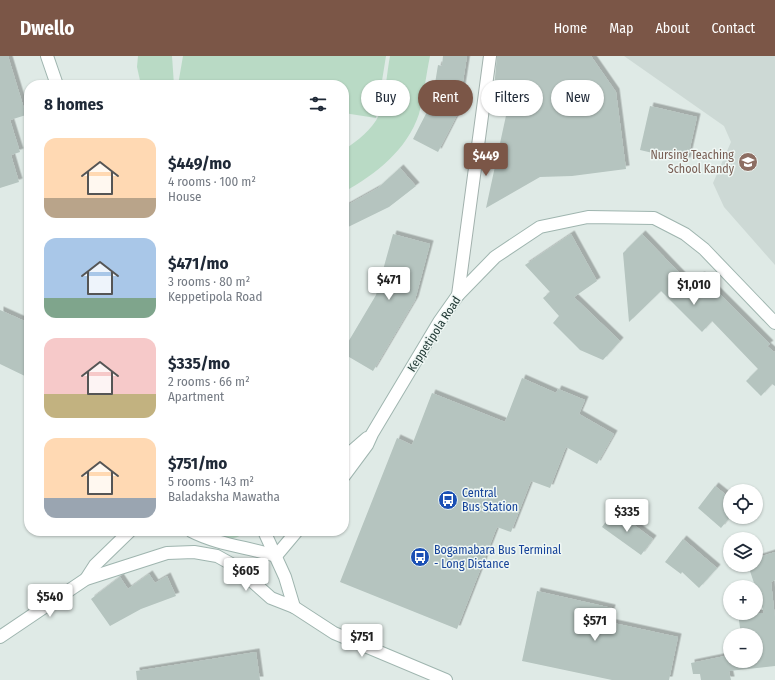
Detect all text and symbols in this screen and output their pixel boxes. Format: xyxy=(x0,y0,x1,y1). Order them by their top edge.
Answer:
text: Dwello xyxy=(20,17,74,40)
text: Home xyxy=(554,20,587,37)
text: Map xyxy=(609,20,633,37)
text: About xyxy=(655,20,690,37)
text: Contact xyxy=(712,20,755,37)
chip: Buy xyxy=(361,80,410,116)
chip: Rent xyxy=(418,80,473,116)
chip: Filters xyxy=(481,80,543,116)
chip: New xyxy=(551,80,604,116)
icon: filters xyxy=(307,93,329,115)
text: 8 homes xyxy=(44,94,104,115)
pin: $449 xyxy=(462,143,510,177)
text: $449 xyxy=(473,148,499,163)
place label: Nursing Teaching School Kandy xyxy=(650,148,735,176)
school or university icon: Nursing Teaching School Kandy xyxy=(737,151,759,173)
text: $449/mo xyxy=(168,153,231,174)
icon: home xyxy=(76,154,124,202)
text: 4 rooms · 100 m² xyxy=(168,174,256,189)
text: House xyxy=(168,189,202,204)
text: $471/mo xyxy=(168,253,229,274)
icon: home xyxy=(76,254,124,302)
pin: $471 xyxy=(365,267,413,301)
text: $471 xyxy=(377,272,401,287)
pin: $1,010 xyxy=(661,272,727,306)
text: 3 rooms · 80 m² xyxy=(168,274,250,289)
text: $1,010 xyxy=(677,277,711,292)
text: Keppetipola Road xyxy=(168,289,262,304)
street label: Keppetipola Road xyxy=(404,294,464,374)
text: $335/mo xyxy=(168,353,230,374)
icon: home xyxy=(76,354,124,402)
text: 2 rooms · 66 m² xyxy=(168,374,250,389)
text: Apartment xyxy=(168,389,224,404)
text: $751/mo xyxy=(168,453,227,474)
icon: home xyxy=(76,454,124,502)
text: 5 rooms · 143 m² xyxy=(168,474,254,489)
map controls xyxy=(723,484,763,668)
button: locate xyxy=(723,484,763,524)
place label: Central Bus Station xyxy=(462,486,518,514)
text: Baladaksha Mawatha xyxy=(168,489,280,504)
bus stop icon: Central Bus Station xyxy=(437,489,459,511)
pin: $335 xyxy=(603,499,651,533)
text: $335 xyxy=(614,504,640,519)
button: layers xyxy=(723,532,763,572)
place label: Bogamabara Bus Terminal - Long Distance xyxy=(434,543,561,571)
bus stop icon: Bogamabara Bus Terminal - Long Distance xyxy=(409,546,431,568)
pin: $605 xyxy=(222,558,270,592)
text: $605 xyxy=(233,563,259,578)
button: + xyxy=(723,580,763,620)
pin: $540 xyxy=(26,584,74,618)
text: $540 xyxy=(37,589,63,604)
pin: $571 xyxy=(571,608,619,642)
text: $571 xyxy=(583,613,607,628)
pin: $751 xyxy=(338,624,386,658)
button: − xyxy=(723,628,763,668)
text: $751 xyxy=(351,629,373,644)

